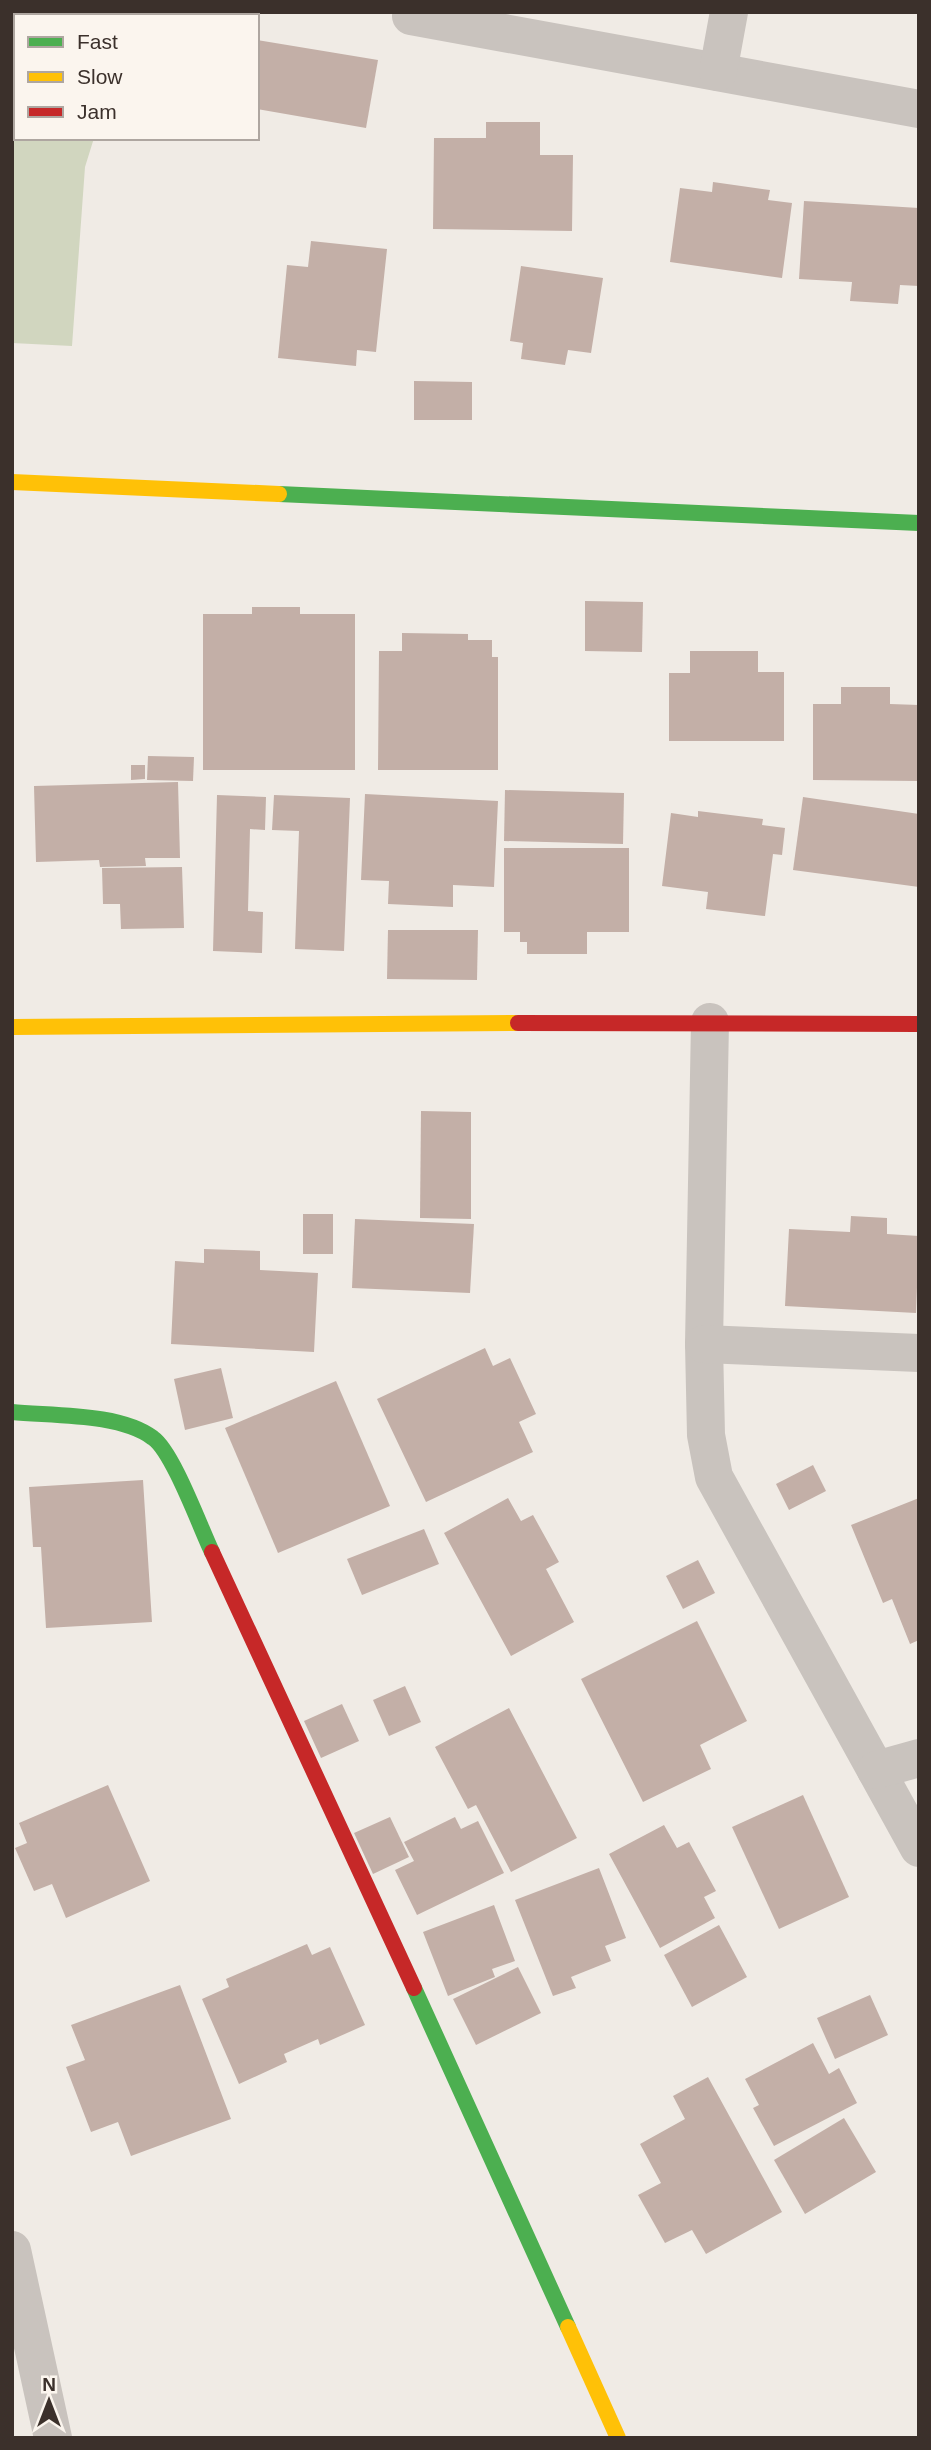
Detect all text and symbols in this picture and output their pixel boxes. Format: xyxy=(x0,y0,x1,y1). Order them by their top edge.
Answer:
legend xyxy=(14,14,259,140)
text: Fast xyxy=(77,30,118,53)
text: Slow xyxy=(77,65,123,88)
text: Jam xyxy=(77,100,117,123)
north arrow xyxy=(14,2366,84,2436)
text: N xyxy=(42,2374,56,2395)

